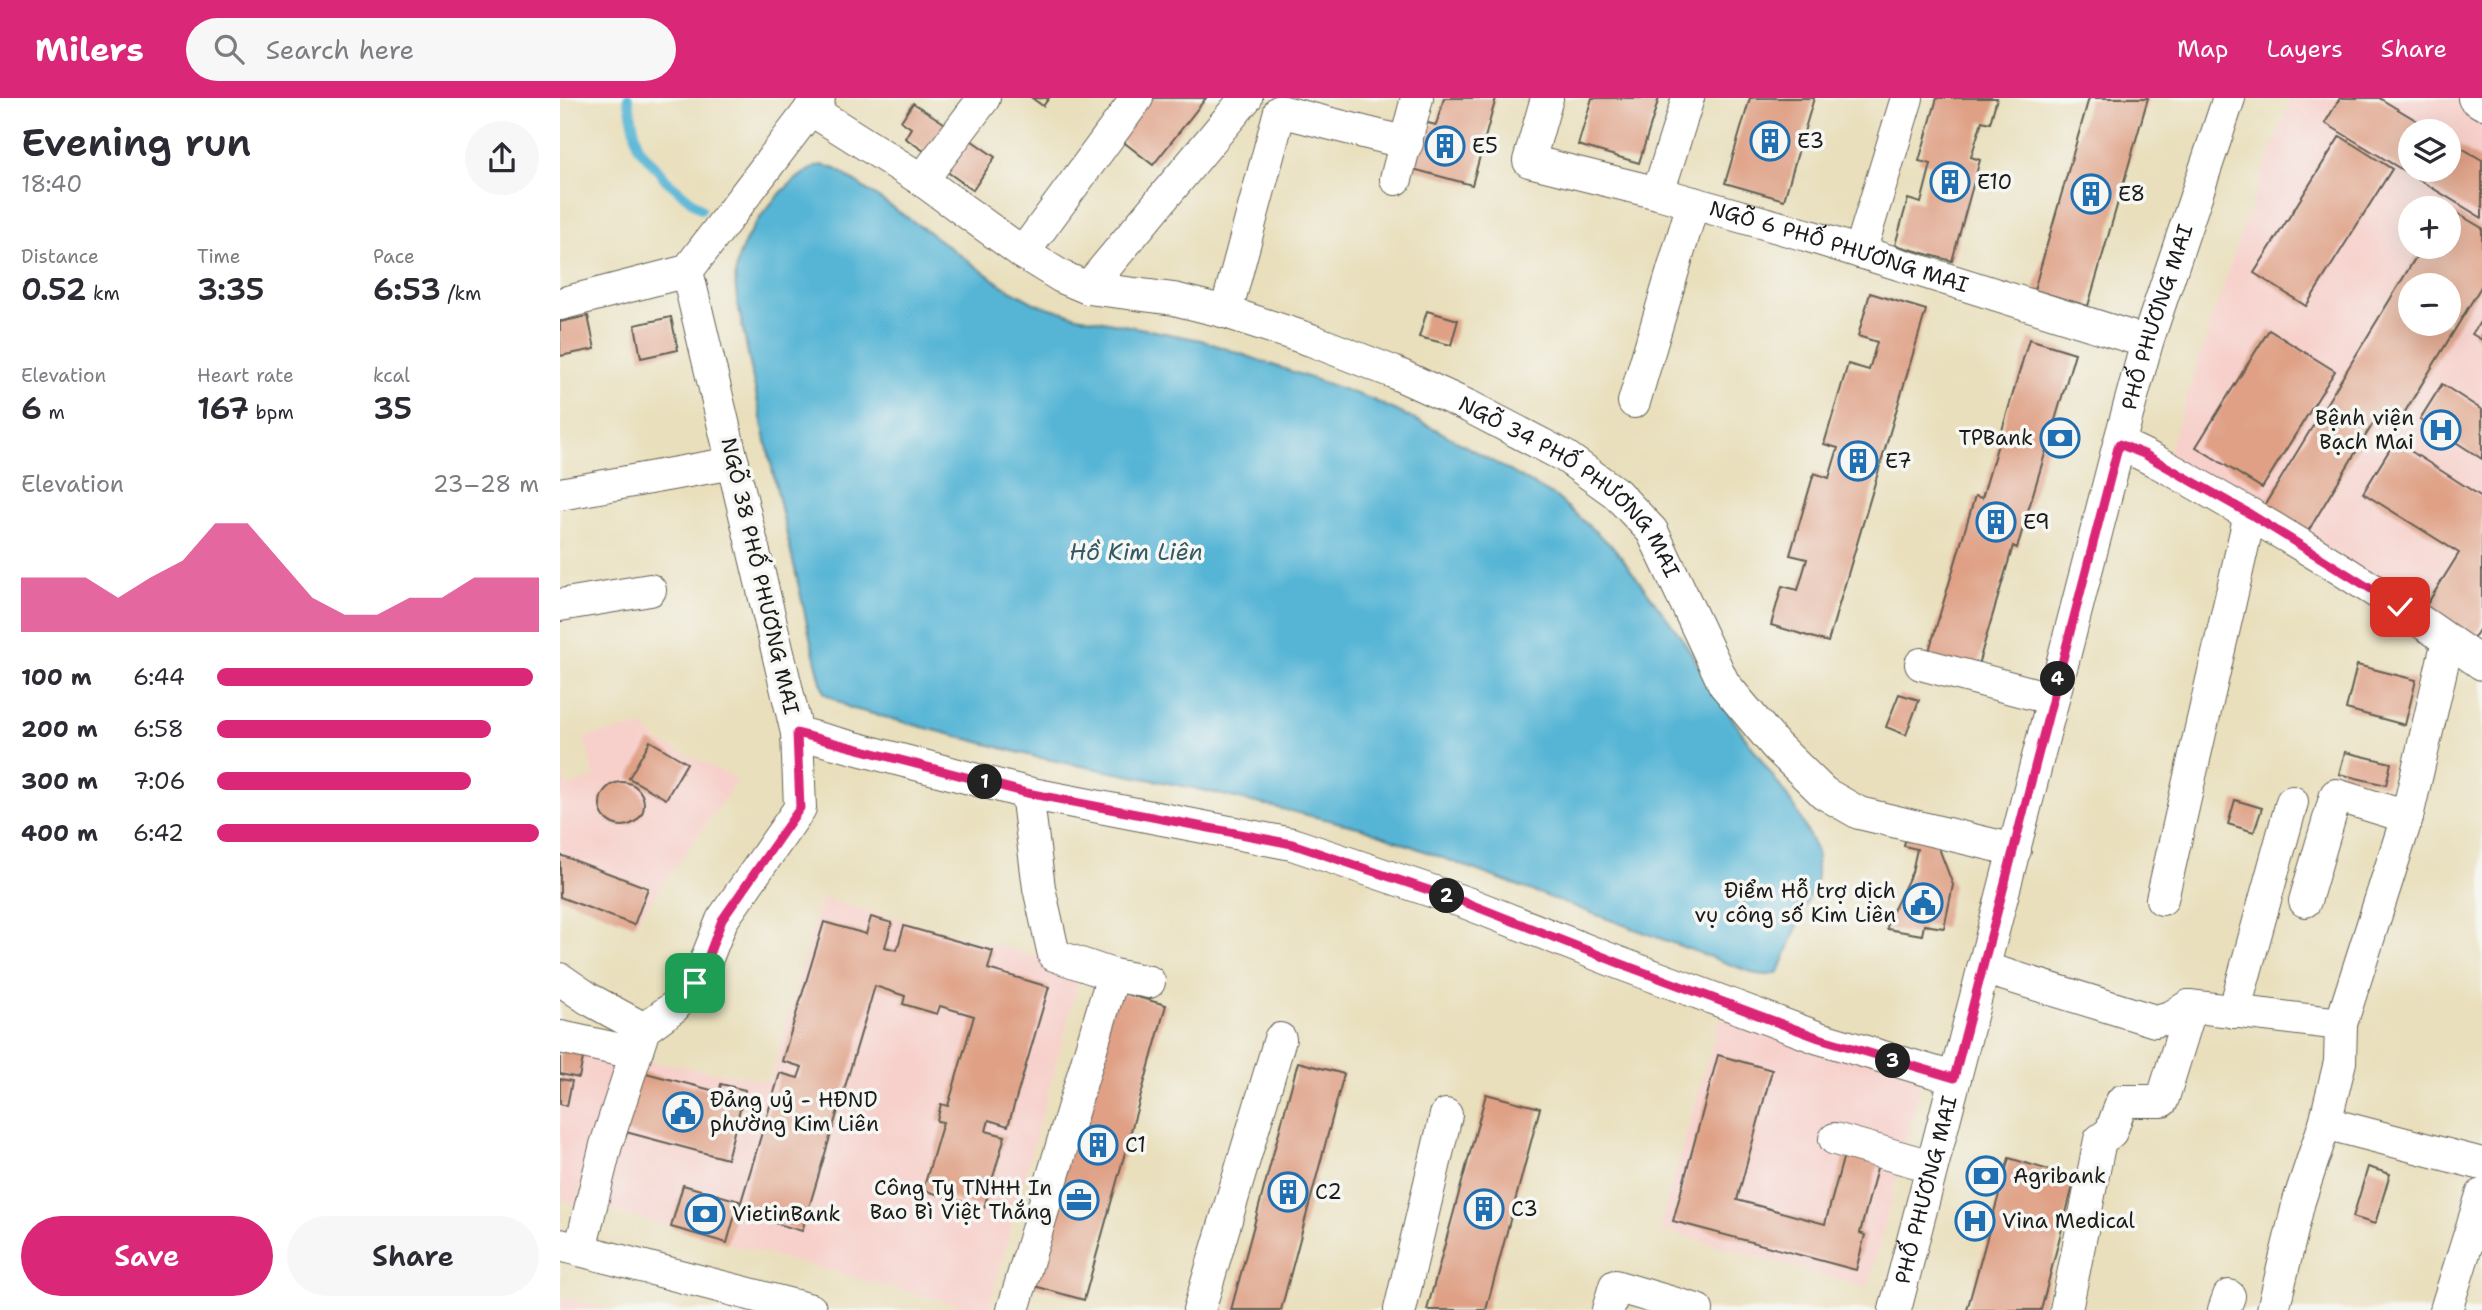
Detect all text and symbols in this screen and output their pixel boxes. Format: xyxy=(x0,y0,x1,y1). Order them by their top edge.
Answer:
search box xyxy=(186,18,676,81)
text: Milers xyxy=(35,27,144,72)
icon: search xyxy=(210,30,248,68)
text: Search here xyxy=(266,32,414,67)
text: Map xyxy=(2177,33,2228,65)
text: Layers xyxy=(2266,33,2343,65)
text: Share xyxy=(2381,33,2447,65)
text: Evening run xyxy=(21,117,251,168)
map controls xyxy=(2398,119,2461,336)
button: layers xyxy=(2398,119,2461,182)
building icon: E3 xyxy=(1749,120,1791,162)
button: share xyxy=(465,121,539,195)
building icon: E5 xyxy=(1424,125,1466,167)
place label: E3 xyxy=(1797,127,1824,155)
place label: E5 xyxy=(1472,132,1498,160)
building icon: E10 xyxy=(1929,161,1971,203)
place label: E10 xyxy=(1977,168,2012,196)
text: 18:40 xyxy=(21,169,82,199)
building icon: E8 xyxy=(2070,173,2112,215)
place label: E8 xyxy=(2118,180,2145,208)
street label: NGÕ 6 PHỐ PHƯƠNG MAI xyxy=(1706,194,1972,299)
button: + xyxy=(2398,196,2461,259)
street label: PHỐ PHƯƠNG MAI xyxy=(2115,221,2200,413)
text: Distance xyxy=(21,244,99,269)
text: Time xyxy=(197,244,241,269)
text: Pace xyxy=(373,244,415,269)
text: 0.52 xyxy=(21,269,87,310)
text: 3:35 xyxy=(197,269,264,310)
text: 6:53 xyxy=(373,269,441,310)
button: − xyxy=(2398,273,2461,336)
text: km xyxy=(87,281,120,306)
text: /km xyxy=(441,281,481,306)
text: Elevation xyxy=(21,363,106,388)
text: Heart rate xyxy=(197,363,294,388)
text: kcal xyxy=(373,363,410,388)
text: 6 xyxy=(21,388,42,429)
text: 167 xyxy=(197,388,249,429)
text: 35 xyxy=(373,388,412,429)
street label: NGÕ 34 PHỐ PHƯƠNG MAI xyxy=(1454,390,1686,582)
text: m xyxy=(42,400,65,425)
text: bpm xyxy=(249,400,294,425)
place label: Bệnh viện Bạch Mai xyxy=(2315,404,2414,456)
hospital icon: Bệnh viện Bạch Mai xyxy=(2420,409,2462,451)
bank icon: TPBank xyxy=(2039,417,2081,459)
place label: TPBank xyxy=(1959,424,2033,452)
street label: NGÕ 38 PHỐ PHƯƠNG MAI xyxy=(715,434,808,717)
building icon: E7 xyxy=(1837,440,1879,482)
place label: E7 xyxy=(1885,447,1912,475)
text: Elevation xyxy=(21,469,124,499)
text: 23–28 m xyxy=(433,469,539,499)
building icon: E9 xyxy=(1975,501,2017,543)
place label: E9 xyxy=(2023,508,2050,536)
water label: Hồ Kim Liên xyxy=(1069,537,1203,567)
pin xyxy=(2370,577,2430,637)
icon: check xyxy=(2381,588,2419,626)
text: 100 m xyxy=(21,662,92,692)
text: 6:44 xyxy=(133,662,185,692)
pin: 4 xyxy=(2040,662,2076,696)
text: 4 xyxy=(2051,666,2064,691)
text: 200 m xyxy=(21,714,98,744)
text: 6:58 xyxy=(133,714,184,744)
pin: 1 xyxy=(968,764,1002,800)
text: 300 m xyxy=(21,766,98,796)
text: 7:06 xyxy=(133,766,186,796)
text: 1 xyxy=(980,769,989,794)
text: 400 m xyxy=(21,818,98,848)
text: 6:42 xyxy=(133,818,184,848)
place label: Điểm Hỗ trợ dịch vụ công số Kim Liên xyxy=(1695,877,1896,929)
pin: 2 xyxy=(1430,878,1464,914)
public building icon: Điểm Hỗ trợ dịch vụ công số Kim Liên xyxy=(1902,882,1944,924)
text: 2 xyxy=(1440,883,1453,908)
pin xyxy=(665,953,725,1013)
icon: arrive xyxy=(676,964,714,1002)
pin: 3 xyxy=(1876,1044,1910,1079)
text: 3 xyxy=(1886,1048,1899,1073)
place label: Đảng uỷ - HĐND phường Kim Liên xyxy=(710,1086,879,1138)
public building icon: Đảng uỷ - HĐND phường Kim Liên xyxy=(662,1091,704,1133)
street label: PHỐ PHƯƠNG MAI xyxy=(1888,1093,1964,1287)
building icon: C1 xyxy=(1077,1124,1119,1166)
place label: C1 xyxy=(1125,1131,1146,1159)
bank icon: Agribank xyxy=(1965,1155,2007,1197)
place label: Agribank xyxy=(2013,1162,2106,1190)
building icon: C2 xyxy=(1267,1171,1309,1213)
place label: Công Ty TNHH In Bao Bì Việt Thắng xyxy=(870,1174,1052,1226)
place label: C2 xyxy=(1315,1178,1342,1206)
office icon: Công Ty TNHH In Bao Bì Việt Thắng xyxy=(1058,1179,1100,1221)
building icon: C3 xyxy=(1463,1188,1505,1230)
bank icon: VietinBank xyxy=(684,1193,726,1235)
place label: C3 xyxy=(1511,1195,1538,1223)
place label: VietinBank xyxy=(732,1200,841,1228)
hospital icon: Vina Medical xyxy=(1954,1200,1996,1242)
place label: Vina Medical xyxy=(2002,1207,2136,1235)
button: Save xyxy=(21,1216,273,1296)
button: Share xyxy=(287,1216,539,1296)

